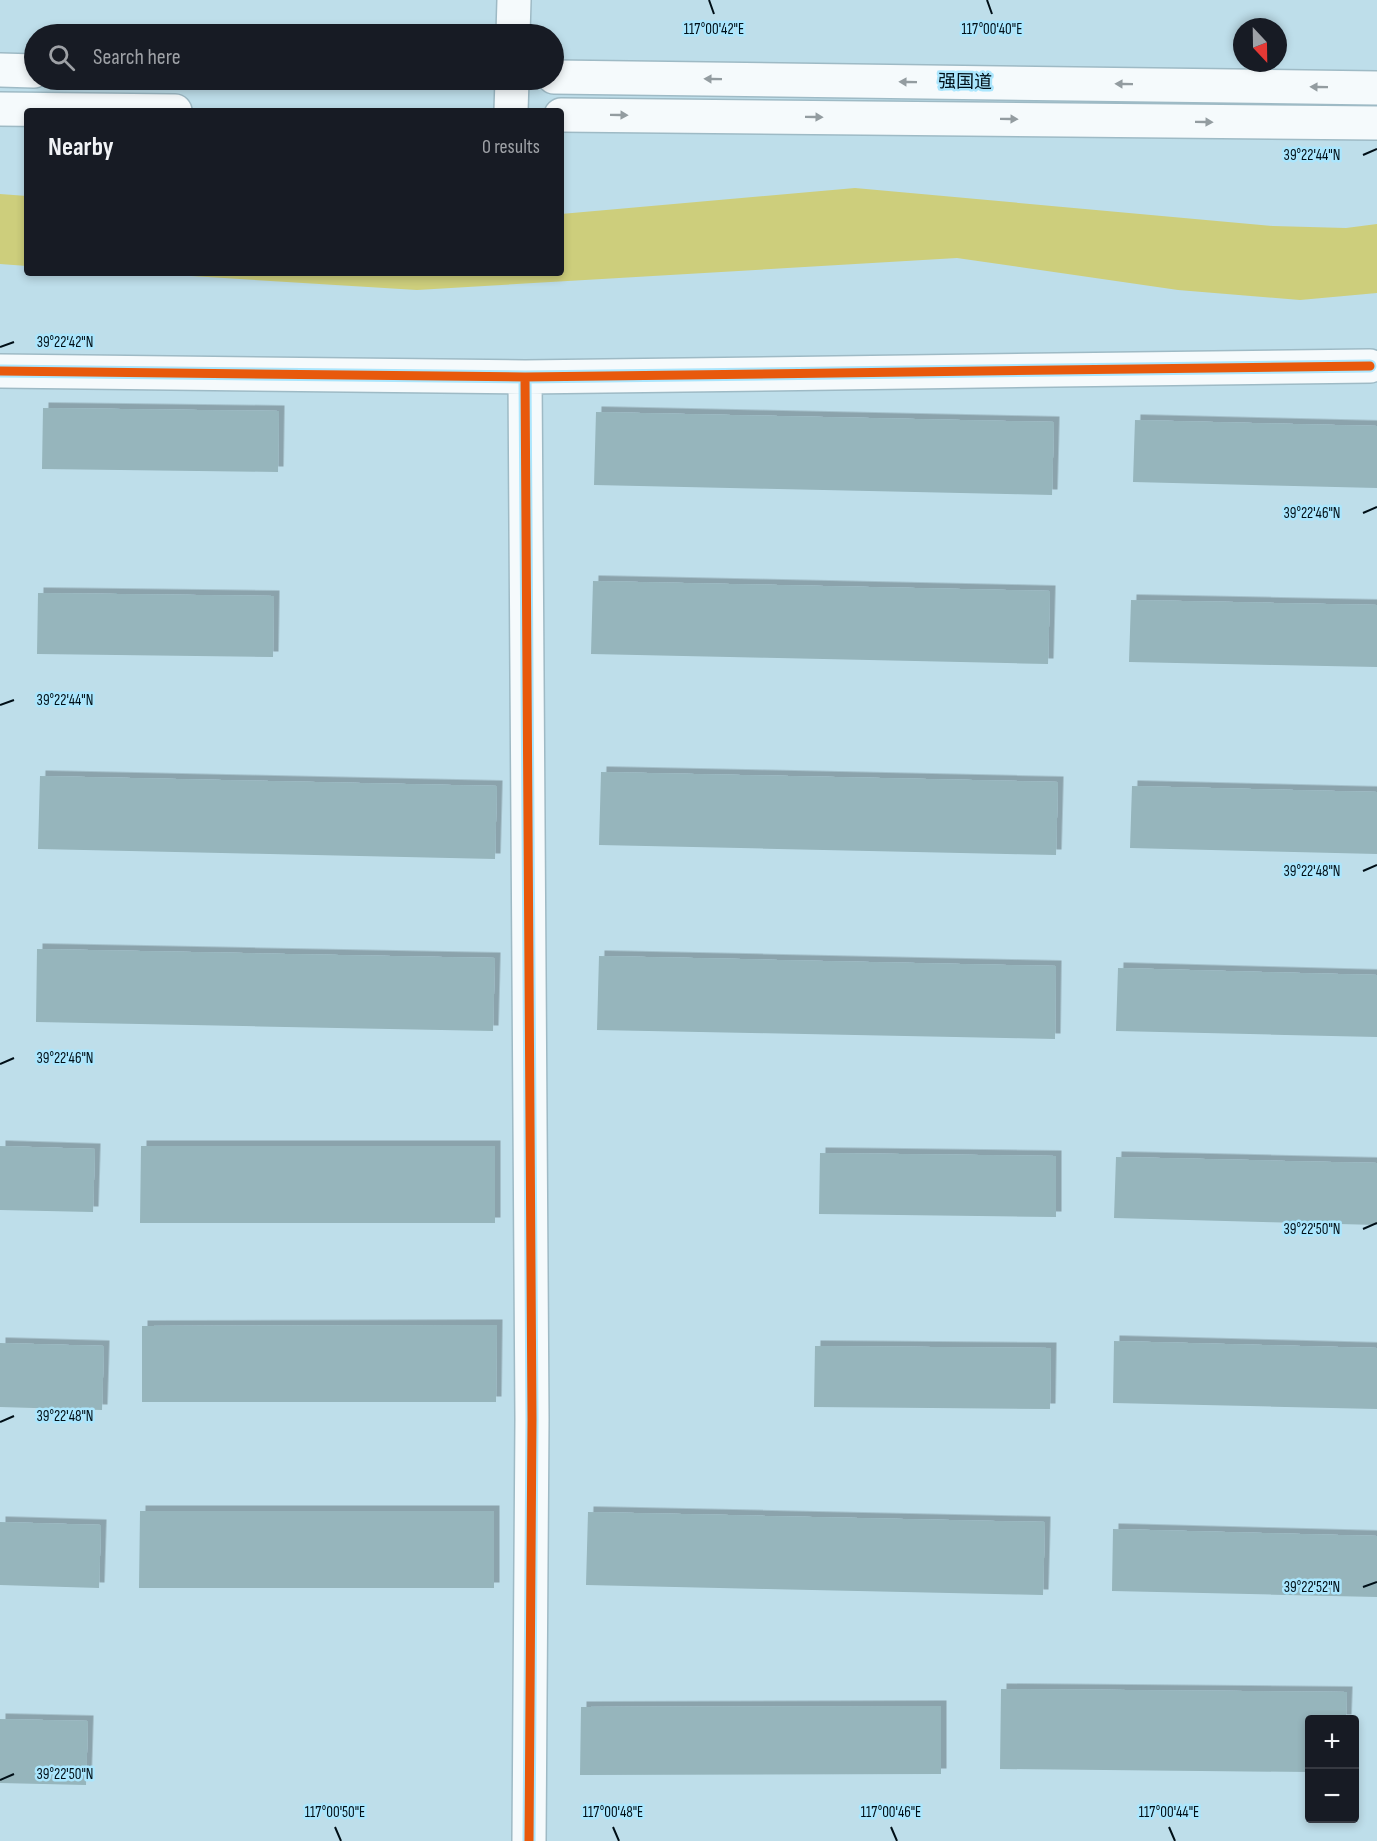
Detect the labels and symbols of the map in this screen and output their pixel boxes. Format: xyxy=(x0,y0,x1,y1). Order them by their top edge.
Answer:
north arrow xyxy=(1233,18,1287,72)
text: 117°00'42"E xyxy=(684,20,744,39)
text: 117°00'40"E xyxy=(962,20,1022,39)
street label: 强国道 xyxy=(938,71,992,93)
one-way arrow xyxy=(703,74,722,84)
one-way arrow xyxy=(898,77,917,87)
one-way arrow xyxy=(1114,80,1133,89)
one-way arrow xyxy=(1309,82,1328,92)
one-way arrow xyxy=(610,110,629,120)
one-way arrow xyxy=(805,112,824,122)
one-way arrow xyxy=(1000,115,1019,124)
one-way arrow xyxy=(1195,117,1214,126)
text: 39°22'44"N xyxy=(1284,146,1340,165)
text: 39°22'42"N xyxy=(37,333,93,352)
text: 39°22'46"N xyxy=(1283,504,1341,523)
text: 39°22'44"N xyxy=(37,691,93,710)
text: 39°22'48"N xyxy=(1284,862,1340,881)
text: 39°22'46"N xyxy=(36,1049,94,1068)
text: 39°22'50"N xyxy=(1284,1220,1340,1239)
text: 39°22'48"N xyxy=(37,1407,93,1426)
text: 39°22'52"N xyxy=(1284,1578,1340,1597)
text: 39°22'50"N xyxy=(37,1765,93,1784)
text: 117°00'50"E xyxy=(305,1803,365,1822)
text: 117°00'48"E xyxy=(583,1803,643,1822)
text: 117°00'46"E xyxy=(861,1803,921,1822)
text: 117°00'44"E xyxy=(1139,1803,1199,1822)

